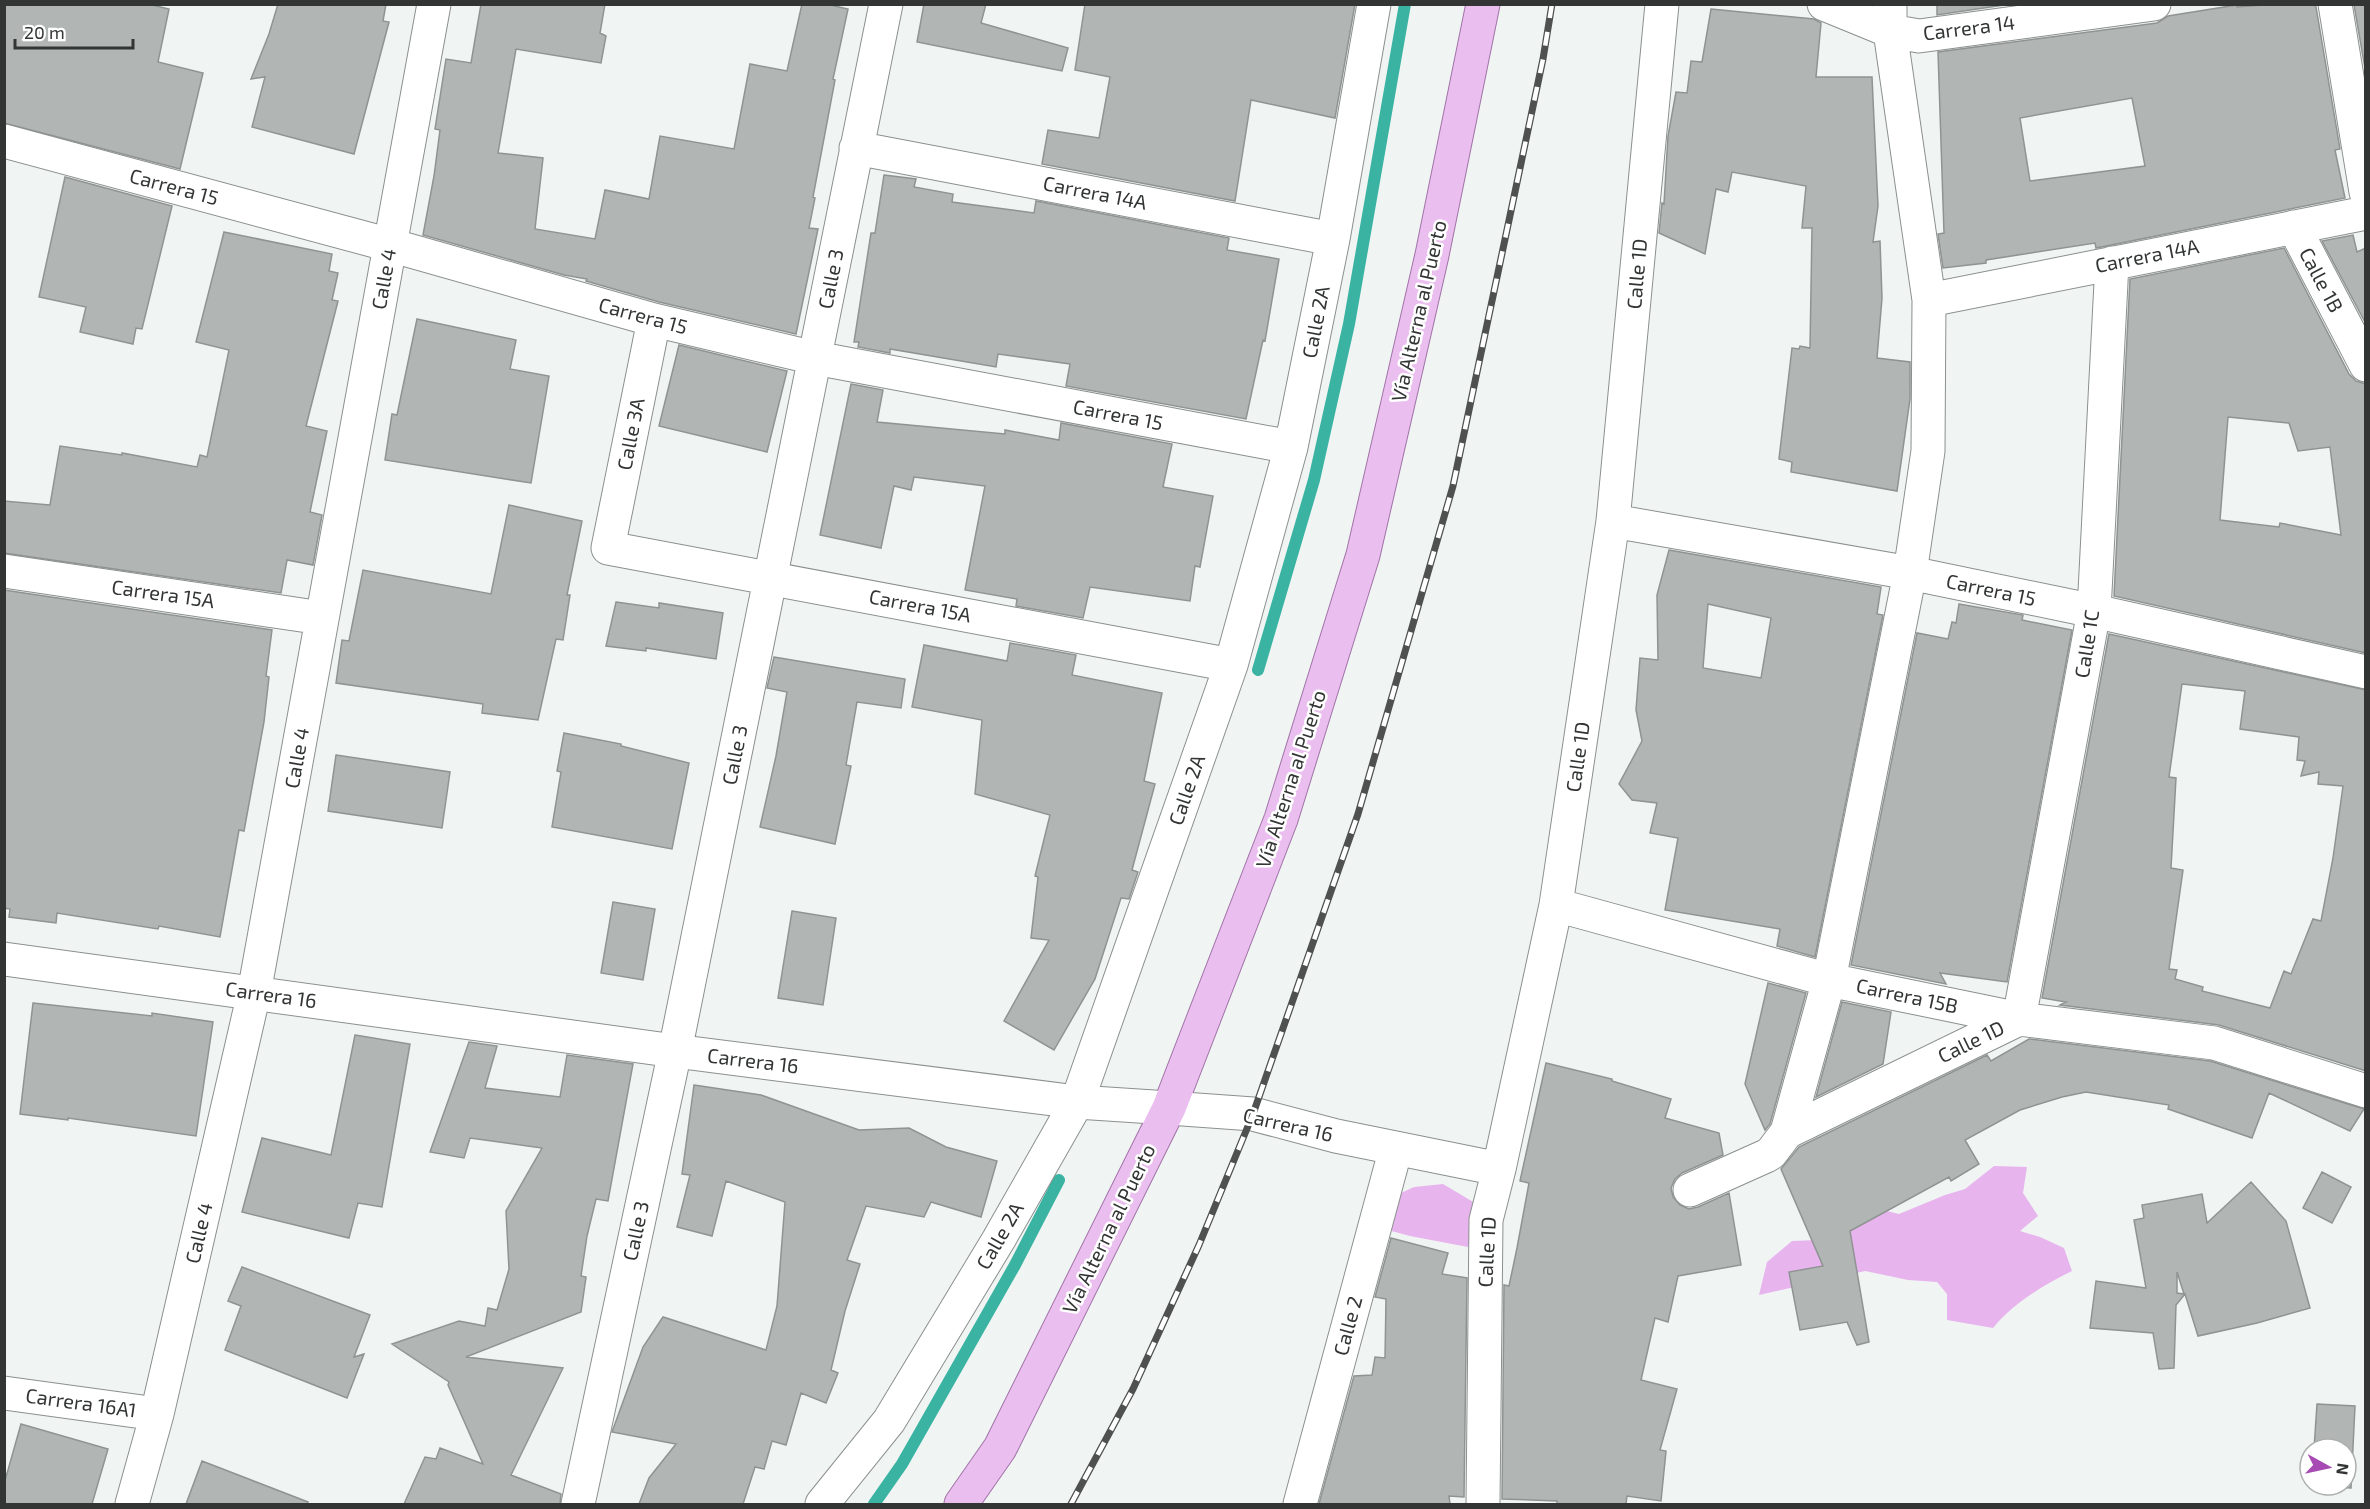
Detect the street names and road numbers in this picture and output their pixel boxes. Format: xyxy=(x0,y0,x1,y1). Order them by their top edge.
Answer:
street label: Carrera 14 xyxy=(1921,9,2016,45)
street label: Carrera 15 xyxy=(127,163,221,209)
street label: Carrera 14A xyxy=(1041,170,1150,214)
street label: Vía Alterna al Puerto xyxy=(1385,218,1451,404)
street label: Carrera 14A xyxy=(2093,233,2201,277)
street label: Calle 1D xyxy=(1621,238,1651,310)
street label: Calle 1B xyxy=(2295,243,2349,316)
street label: Calle 4 xyxy=(366,246,400,311)
street label: Calle 3 xyxy=(812,247,848,311)
street label: Calle 2A xyxy=(1296,283,1334,360)
street label: Carrera 15 xyxy=(596,292,690,338)
street label: Carrera 15 xyxy=(1071,394,1165,434)
street label: Calle 3A xyxy=(611,395,649,472)
street label: Carrera 15 xyxy=(1944,568,2038,610)
street label: Carrera 15A xyxy=(110,574,217,612)
street label: Carrera 15A xyxy=(867,583,974,627)
street label: Calle 1C xyxy=(2069,608,2103,680)
street label: Vía Alterna al Puerto xyxy=(1250,687,1330,871)
street label: Calle 1D xyxy=(1560,720,1594,794)
street label: Calle 3 xyxy=(716,723,752,787)
street label: Calle 4 xyxy=(279,725,313,790)
street label: Calle 2A xyxy=(1163,751,1209,828)
street label: Carrera 15B xyxy=(1854,973,1960,1018)
street label: Carrera 16 xyxy=(224,976,318,1012)
street label: Calle 1D xyxy=(1934,1015,2008,1067)
street label: Carrera 16 xyxy=(706,1043,800,1078)
street label: Carrera 16 xyxy=(1241,1102,1336,1146)
street label: Vía Alterna al Puerto xyxy=(1057,1140,1160,1317)
street label: Calle 2A xyxy=(970,1197,1028,1273)
street label: Calle 3 xyxy=(617,1199,653,1263)
street label: Calle 4 xyxy=(179,1200,217,1266)
street label: Calle 1D xyxy=(1472,1216,1500,1288)
street label: Calle 2 xyxy=(1328,1293,1366,1358)
street label: Carrera 16A1 xyxy=(24,1382,138,1422)

